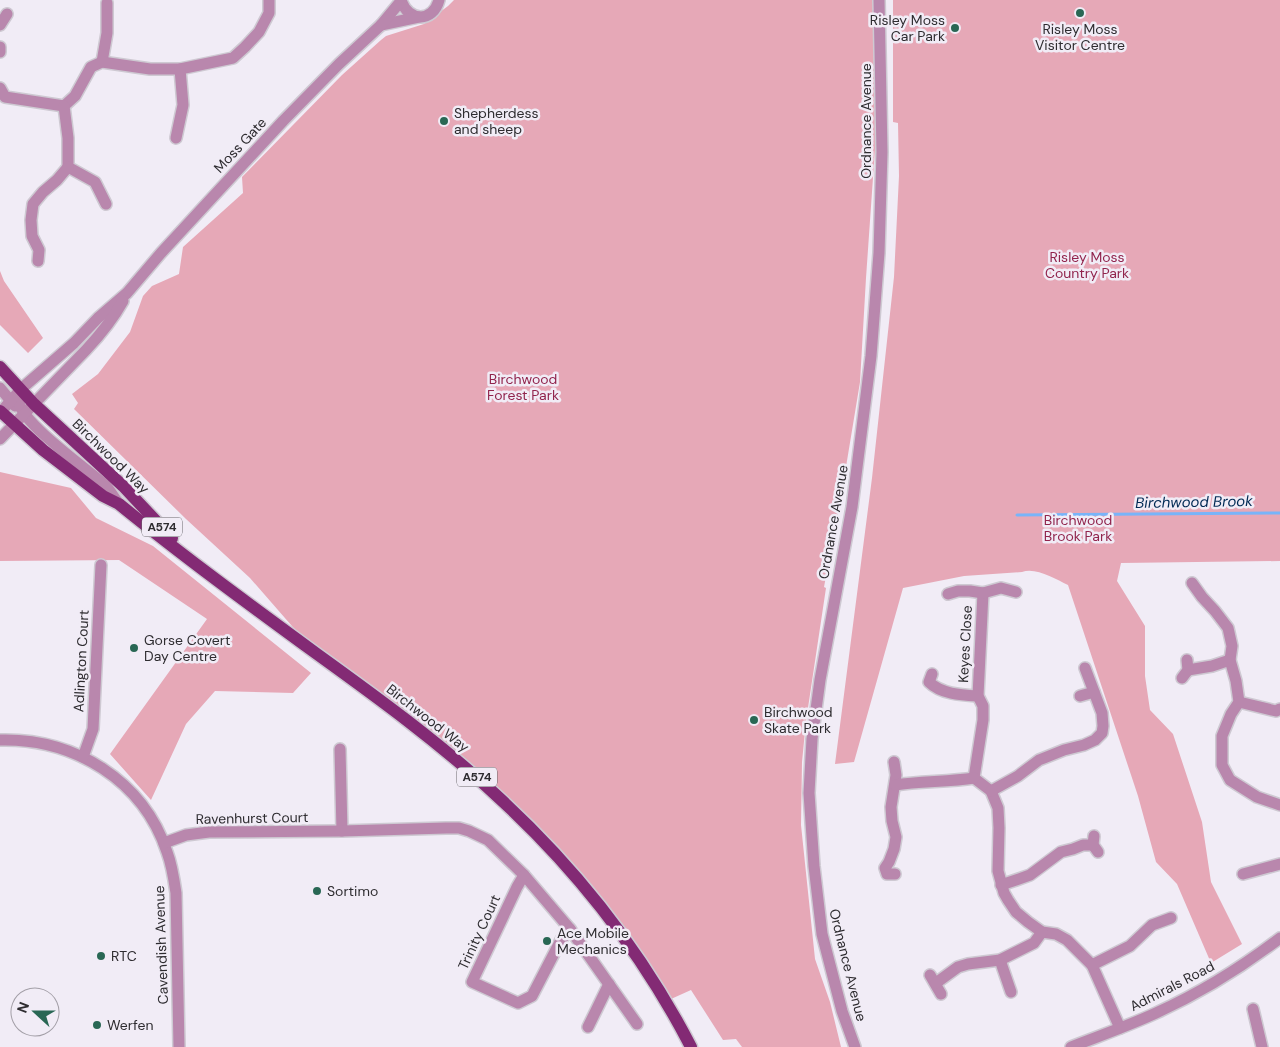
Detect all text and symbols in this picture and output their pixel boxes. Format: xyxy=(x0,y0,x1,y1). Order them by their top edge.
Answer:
marker: Risley Moss Visitor Centre xyxy=(1074,7,1086,19)
place label: Risley Moss Car Park xyxy=(870,11,945,45)
place label: Risley Moss Visitor Centre xyxy=(1035,20,1125,54)
marker: Risley Moss Car Park xyxy=(949,22,961,34)
street label: Ordnance Avenue xyxy=(857,63,875,179)
place label: Shepherdess and sheep xyxy=(454,104,539,138)
street label: Moss Gate xyxy=(210,114,270,176)
marker: Shepherdess and sheep xyxy=(438,115,450,127)
park label: Risley Moss Country Park xyxy=(1045,248,1129,282)
park label: Birchwood Forest Park xyxy=(487,370,559,404)
street label: Birchwood Way xyxy=(69,415,153,497)
street label: Ordnance Avenue xyxy=(814,464,852,580)
water label: Birchwood Brook xyxy=(1135,491,1253,513)
park label: Birchwood Brook Park xyxy=(1044,511,1112,545)
road number: A574 xyxy=(142,518,182,536)
street label: Keyes Close xyxy=(954,605,976,683)
street label: Adlington Court xyxy=(69,609,93,713)
place label: Gorse Covert Day Centre xyxy=(144,631,230,665)
marker: Gorse Covert Day Centre xyxy=(128,642,140,654)
street label: Birchwood Way xyxy=(383,680,473,756)
place label: Birchwood Skate Park xyxy=(764,703,833,737)
marker: Birchwood Skate Park xyxy=(748,714,760,726)
road number: A574 xyxy=(457,768,497,786)
street label: Ravenhurst Court xyxy=(195,808,309,828)
place label: Sortimo xyxy=(327,882,378,900)
street label: Cavendish Avenue xyxy=(150,885,172,1005)
marker: Sortimo xyxy=(311,885,323,897)
street label: Trinity Court xyxy=(454,891,504,973)
street label: Ordnance Avenue xyxy=(825,907,871,1023)
place label: Ace Mobile Mechanics xyxy=(557,924,629,958)
marker: Ace Mobile Mechanics xyxy=(541,935,553,947)
place label: RTC xyxy=(111,947,137,965)
marker: RTC xyxy=(95,950,107,962)
street label: Admirals Road xyxy=(1127,957,1217,1015)
north arrow xyxy=(10,987,60,1037)
text: N xyxy=(13,999,33,1015)
place label: Werfen xyxy=(107,1016,153,1034)
marker: Werfen xyxy=(91,1019,103,1031)

